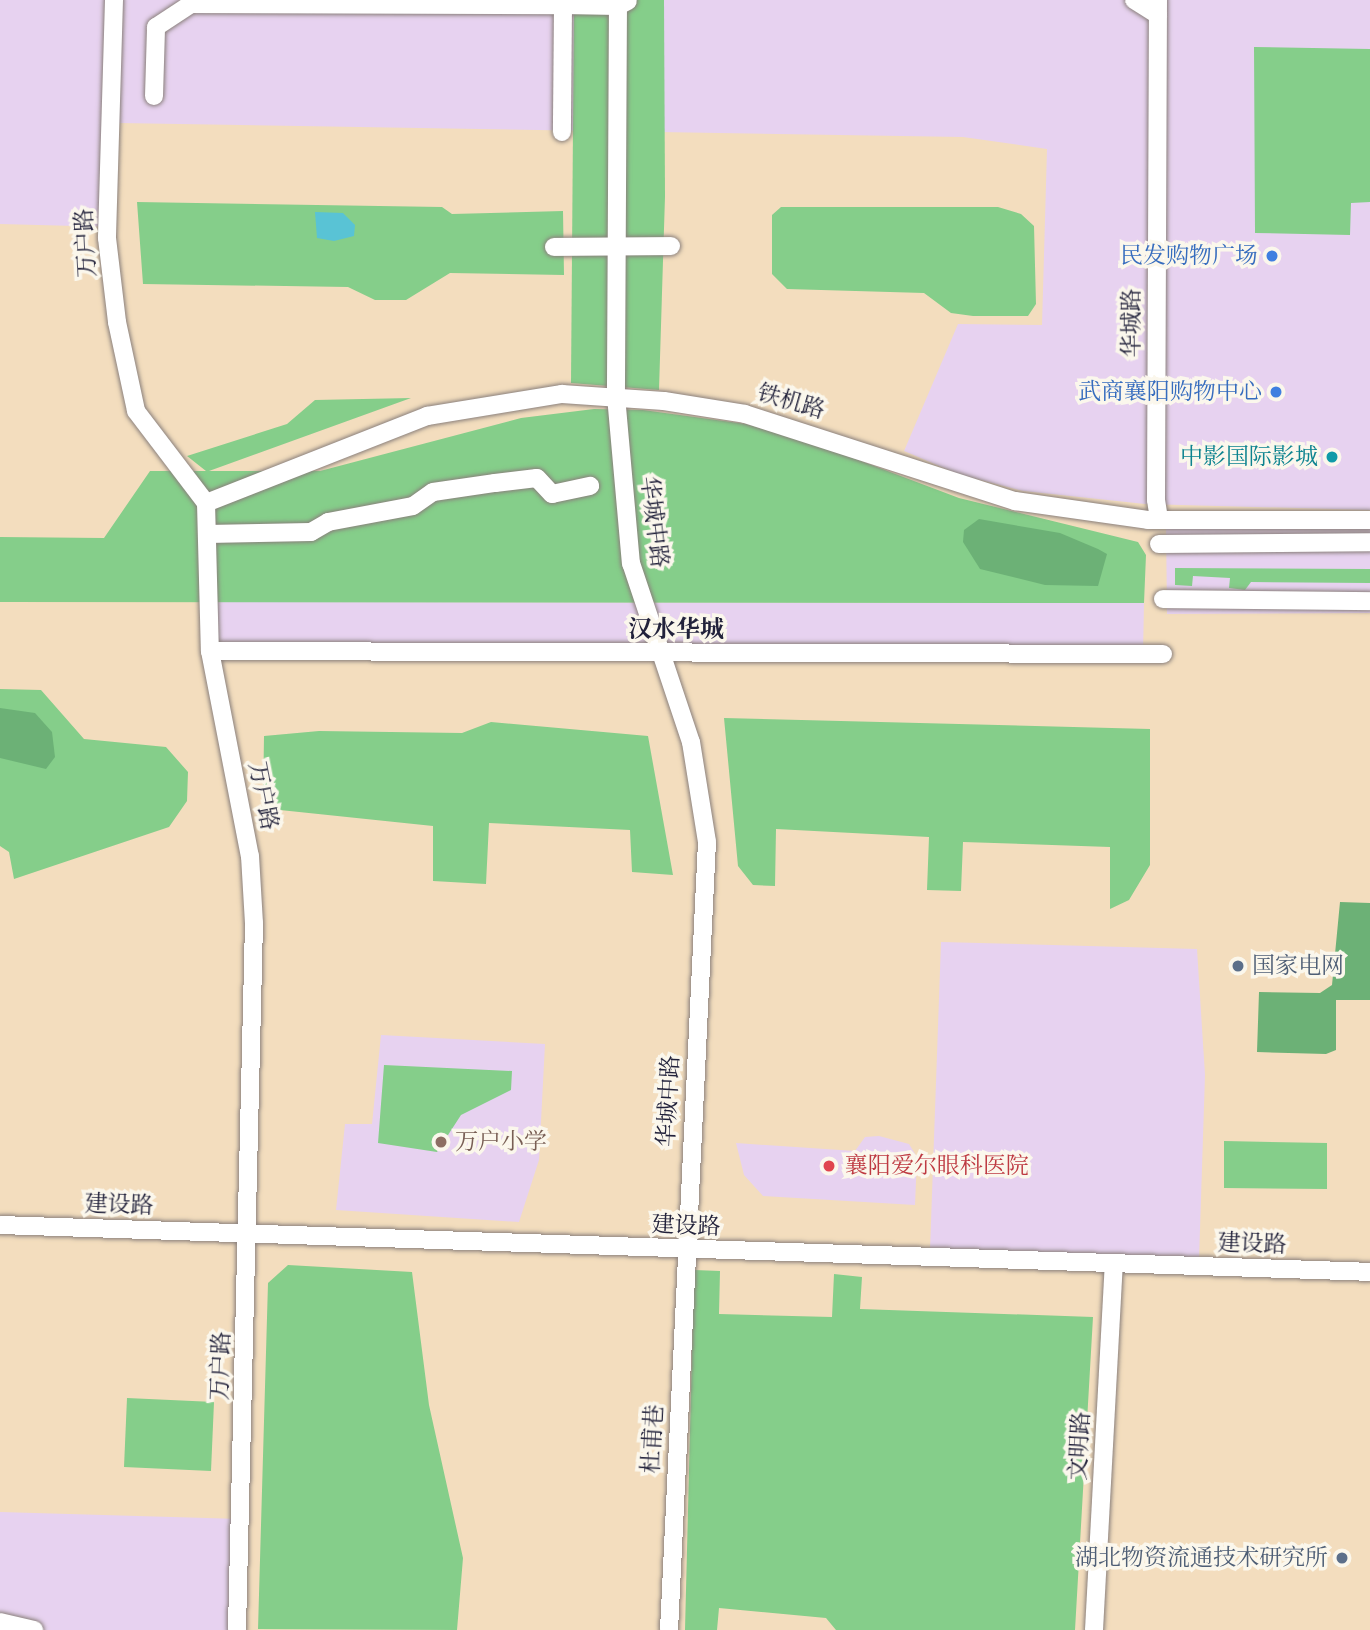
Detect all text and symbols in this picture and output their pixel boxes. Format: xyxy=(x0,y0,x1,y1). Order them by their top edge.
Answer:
street label: 万户路 xyxy=(70,208,102,278)
place label: 民发购物广场 xyxy=(1120,242,1258,270)
marker: 民发购物广场 xyxy=(1264,248,1280,264)
street label: 华城路 xyxy=(1118,289,1146,357)
place label: 武商襄阳购物中心 xyxy=(1078,378,1262,406)
street label: 铁机路 xyxy=(754,379,828,425)
marker: 武商襄阳购物中心 xyxy=(1268,384,1284,400)
place label: 中影国际影城 xyxy=(1180,443,1318,471)
marker: 中影国际影城 xyxy=(1324,449,1340,465)
street label: 华城中路 xyxy=(635,475,673,569)
district label: 汉水华城 xyxy=(628,616,724,644)
street label: 万户路 xyxy=(243,760,283,832)
place label: 国家电网 xyxy=(1252,952,1344,980)
marker: 国家电网 xyxy=(1230,958,1246,974)
street label: 华城中路 xyxy=(653,1054,685,1148)
place label: 万户小学 xyxy=(455,1128,547,1156)
marker: 万户小学 xyxy=(433,1134,449,1150)
place label: 襄阳爱尔眼科医院 xyxy=(845,1152,1029,1180)
marker: 襄阳爱尔眼科医院 xyxy=(819,1156,839,1176)
street label: 建设路 xyxy=(84,1190,154,1220)
street label: 建设路 xyxy=(651,1211,721,1241)
street label: 建设路 xyxy=(1217,1229,1287,1259)
street label: 万户路 xyxy=(206,1331,236,1401)
street label: 杜甫巷 xyxy=(637,1404,669,1474)
street label: 文明路 xyxy=(1064,1411,1096,1481)
place label: 湖北物资流通技术研究所 xyxy=(1075,1544,1328,1572)
marker: 湖北物资流通技术研究所 xyxy=(1334,1550,1350,1566)

